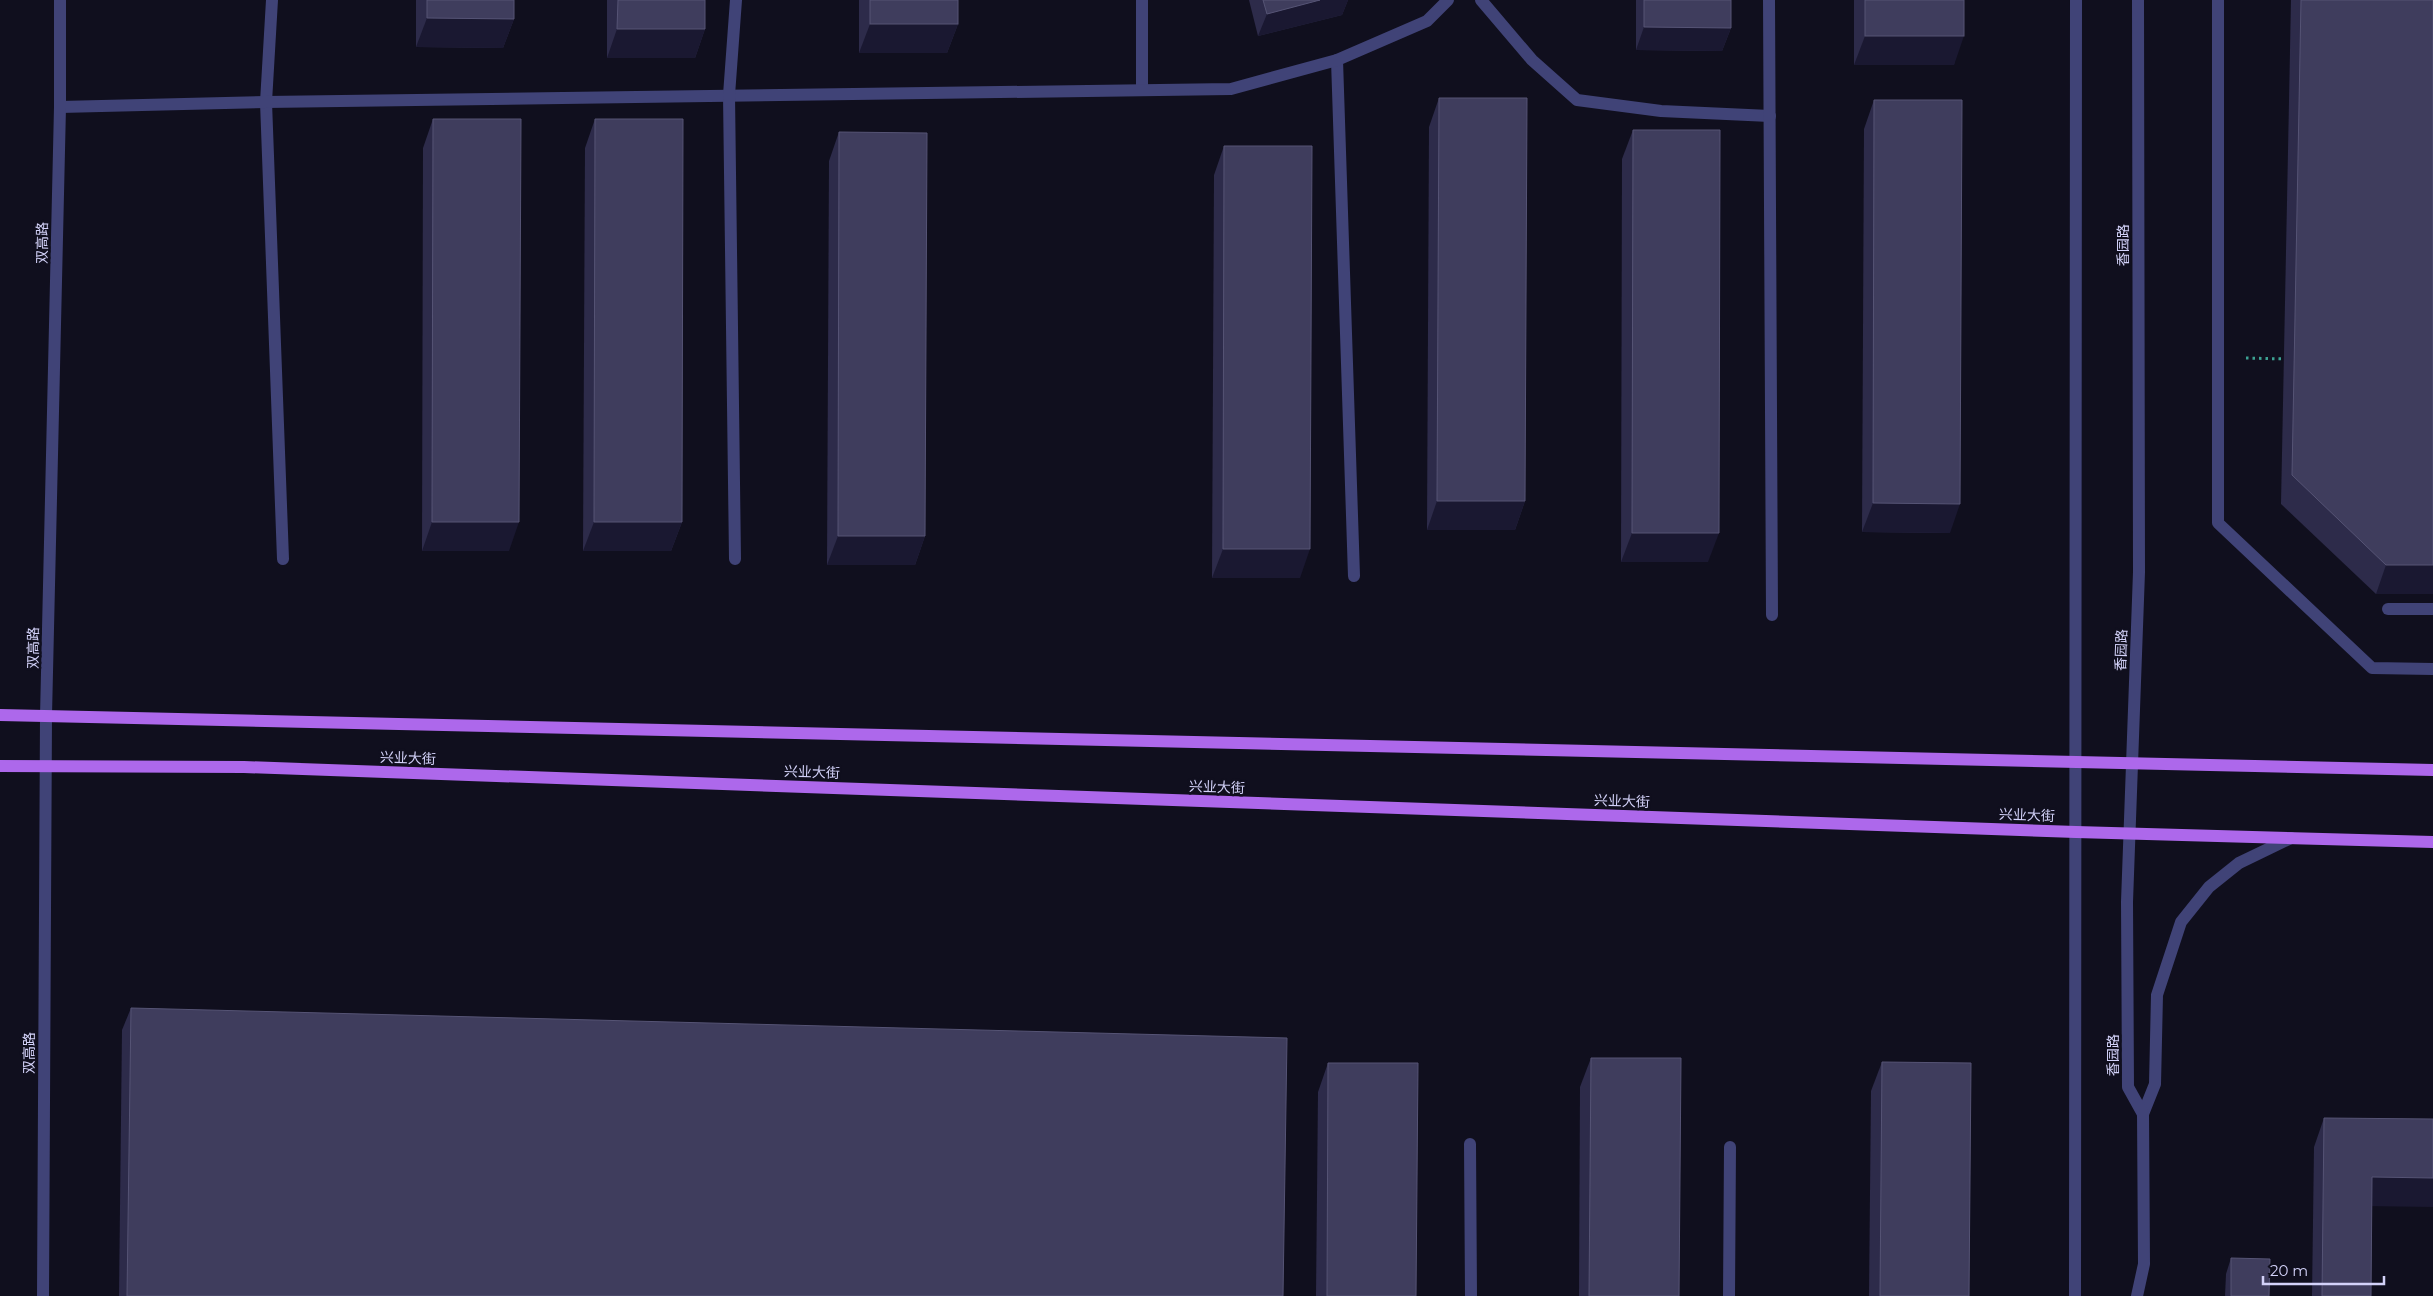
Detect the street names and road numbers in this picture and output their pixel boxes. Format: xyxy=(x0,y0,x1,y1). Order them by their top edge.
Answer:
street label: 双高路 xyxy=(33,222,51,264)
street label: 香园路 xyxy=(2114,224,2132,266)
street label: 双高路 xyxy=(24,627,42,669)
street label: 香园路 xyxy=(2111,629,2131,671)
street label: 兴业大街 xyxy=(380,748,436,768)
street label: 兴业大街 xyxy=(784,762,840,782)
street label: 兴业大街 xyxy=(1189,777,1245,797)
street label: 兴业大街 xyxy=(1594,791,1650,811)
street label: 兴业大街 xyxy=(1999,805,2055,825)
street label: 双高路 xyxy=(20,1032,38,1074)
street label: 香园路 xyxy=(2104,1034,2122,1076)

